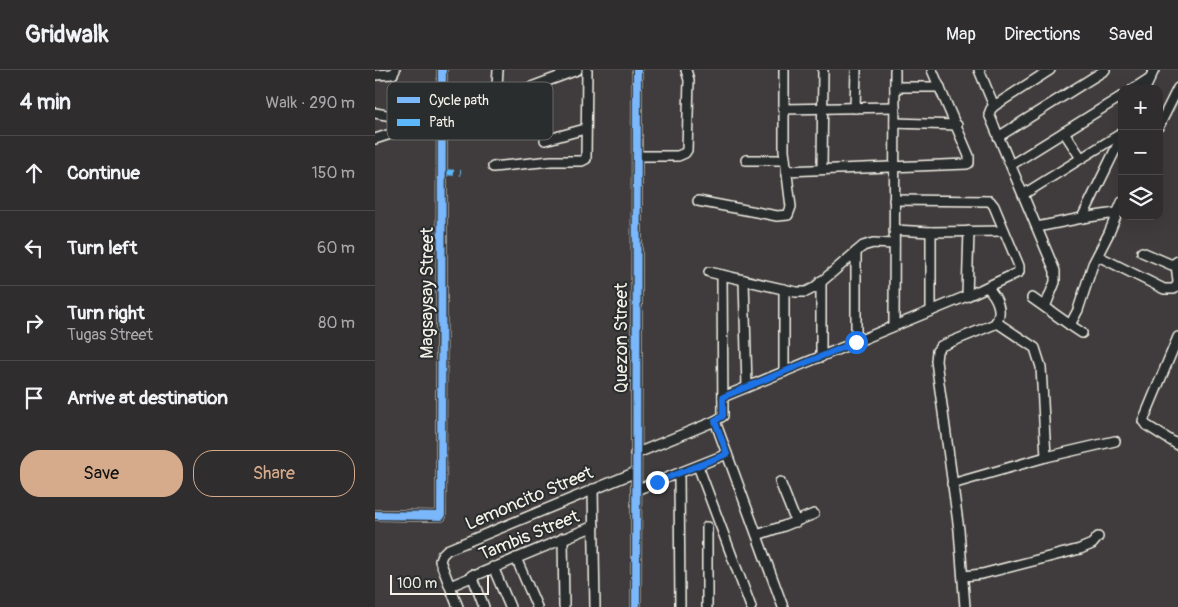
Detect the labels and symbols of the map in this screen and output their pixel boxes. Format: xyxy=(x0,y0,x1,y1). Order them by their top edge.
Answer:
legend xyxy=(387,82,553,140)
text: Cycle path xyxy=(429,92,489,109)
text: Path xyxy=(429,114,454,131)
street label: Magsaysay Street xyxy=(416,227,439,359)
street label: Quezon Street xyxy=(610,282,633,393)
route start xyxy=(845,331,868,354)
street label: Lemoncito Street xyxy=(462,461,597,536)
route end xyxy=(646,471,669,494)
street label: Tambis Street xyxy=(476,505,583,566)
scale bar xyxy=(390,572,489,595)

